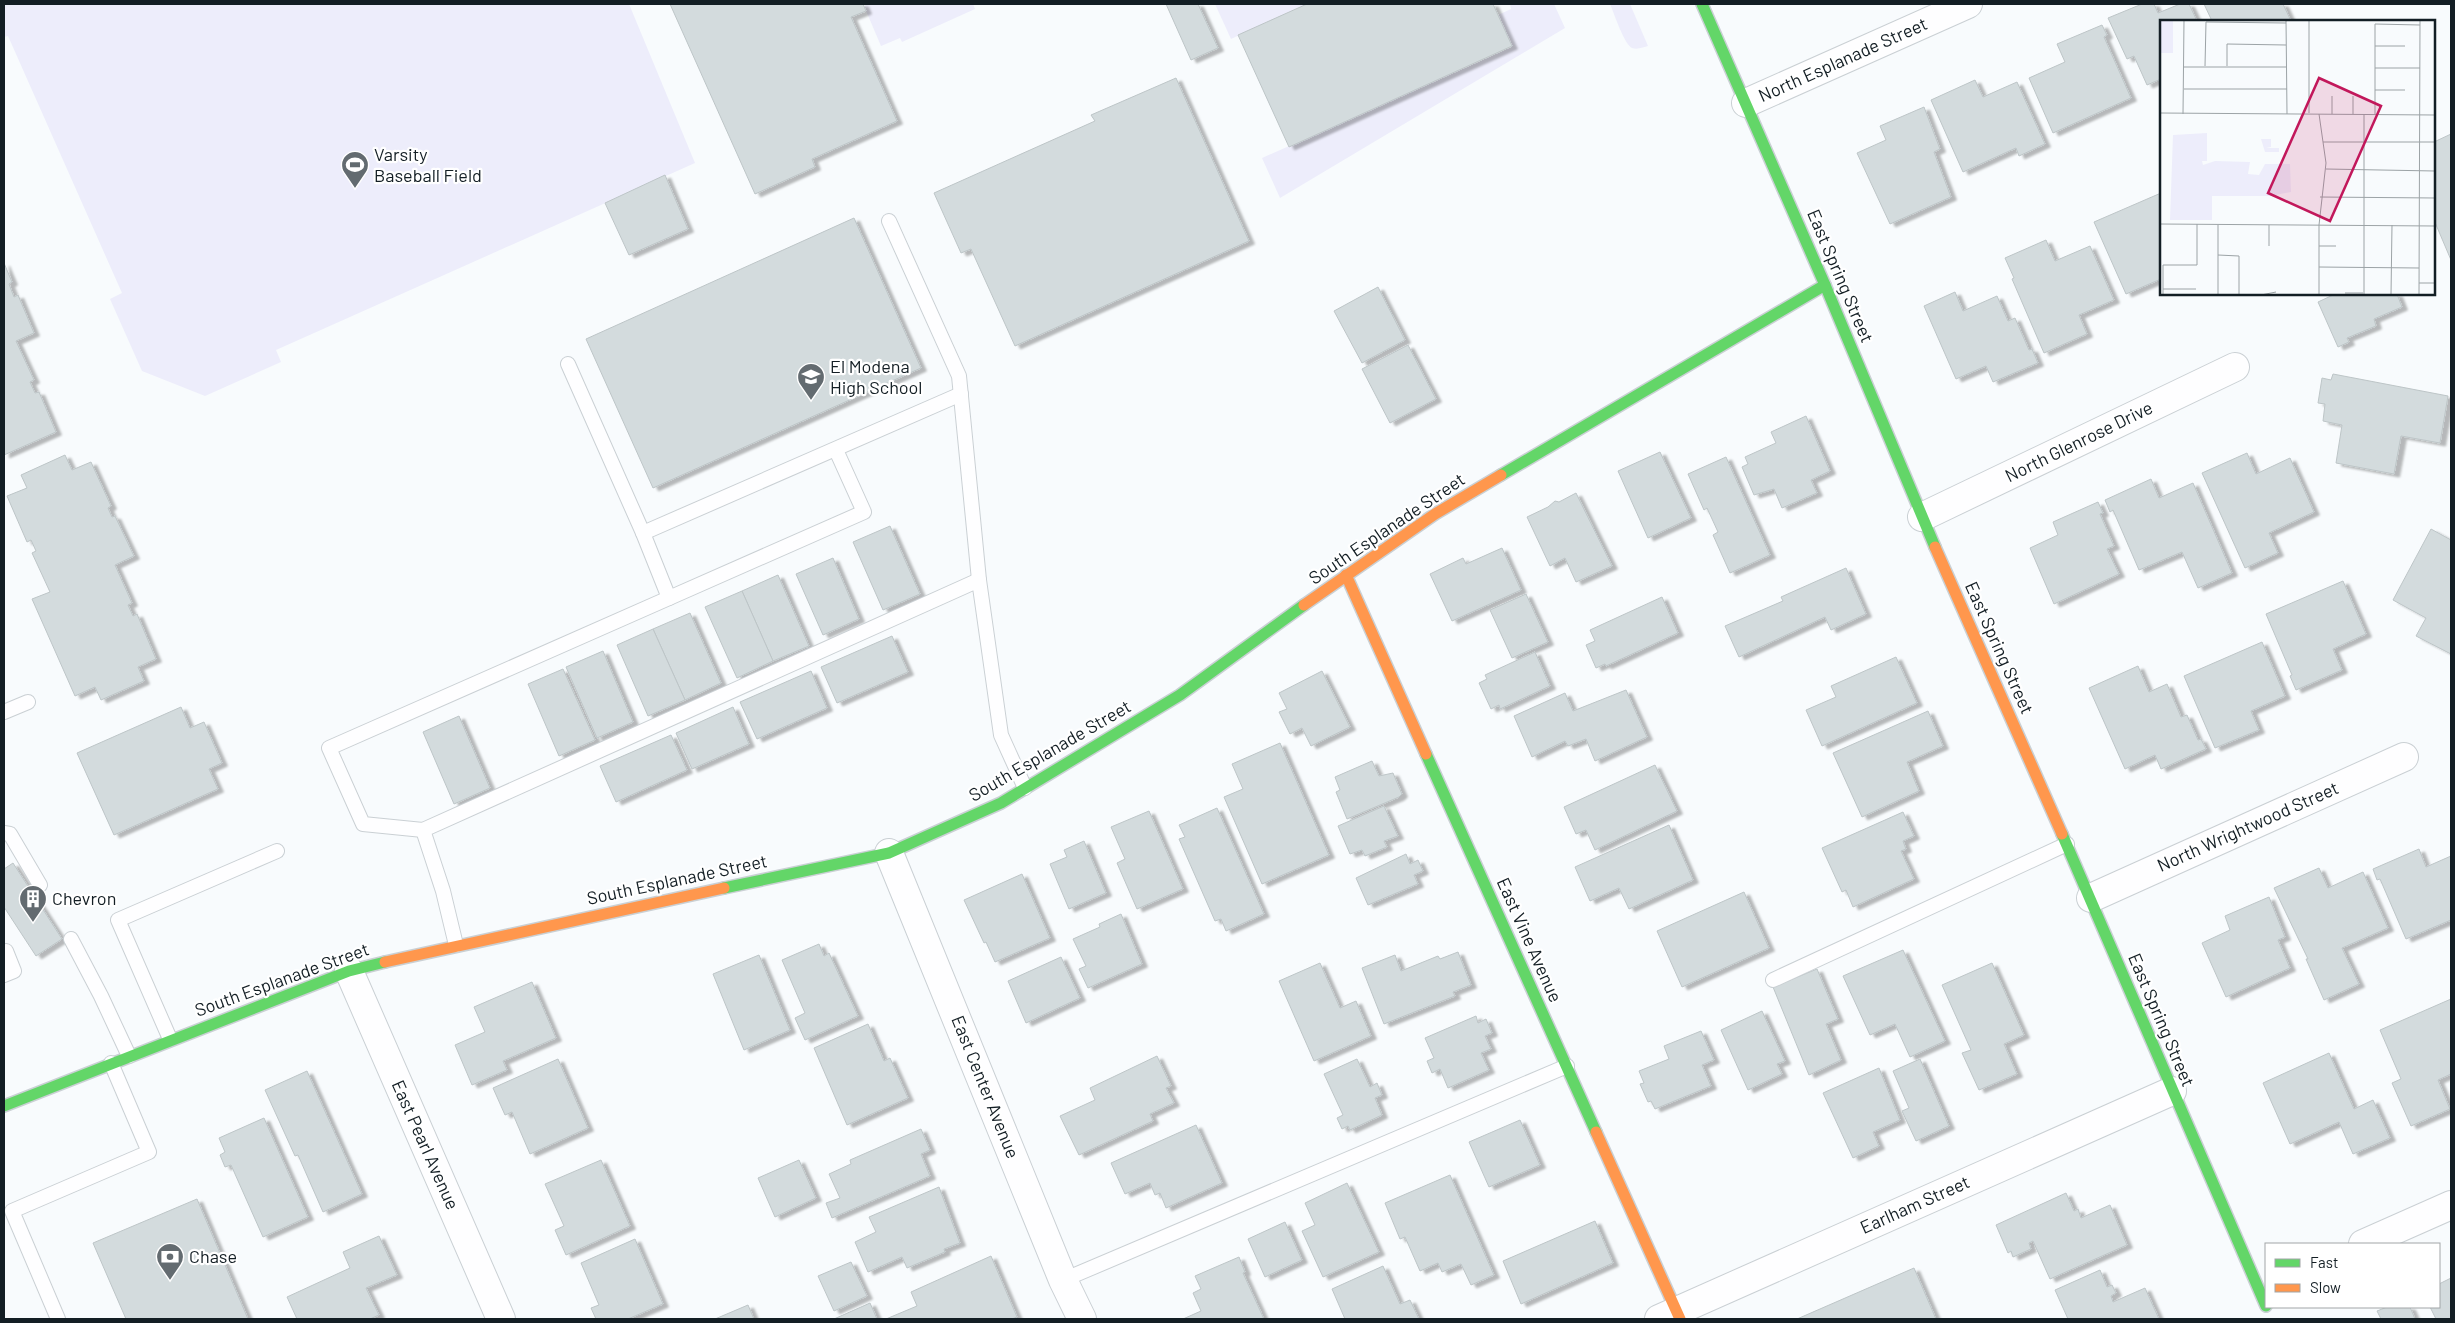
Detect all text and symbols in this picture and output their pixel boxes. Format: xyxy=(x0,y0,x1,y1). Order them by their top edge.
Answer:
street label: North Esplanade Street xyxy=(1755,12,1930,106)
inset map xyxy=(2160,20,2435,295)
place label: Varsity Baseball Field xyxy=(374,143,482,186)
sports icon: Varsity Baseball Field xyxy=(340,150,370,189)
street label: East Spring Street xyxy=(1803,206,1879,346)
place label: El Modena High School xyxy=(830,355,923,398)
school or university icon: El Modena High School xyxy=(796,362,826,401)
street label: North Glenrose Drive xyxy=(2001,396,2156,486)
street label: South Esplanade Street xyxy=(1304,468,1469,589)
street label: East Spring Street xyxy=(1961,578,2039,717)
street label: South Esplanade Street xyxy=(964,695,1135,806)
street label: North Wrightwood Street xyxy=(2154,776,2342,876)
street label: South Esplanade Street xyxy=(585,849,769,909)
street label: East Vine Avenue xyxy=(1493,874,1567,1005)
building icon: Chevron xyxy=(18,884,48,923)
place label: Chevron xyxy=(52,887,116,909)
street label: South Esplanade Street xyxy=(192,937,372,1021)
street label: East Spring Street xyxy=(2124,950,2200,1090)
street label: East Center Avenue xyxy=(947,1012,1025,1161)
street label: East Pearl Avenue xyxy=(388,1076,464,1213)
street label: Earlham Street xyxy=(1857,1170,1973,1238)
bank icon: Chase xyxy=(155,1242,185,1281)
legend xyxy=(2265,1243,2440,1308)
place label: Chase xyxy=(189,1245,237,1267)
text: Fast xyxy=(2310,1253,2338,1271)
text: Slow xyxy=(2310,1278,2341,1296)

